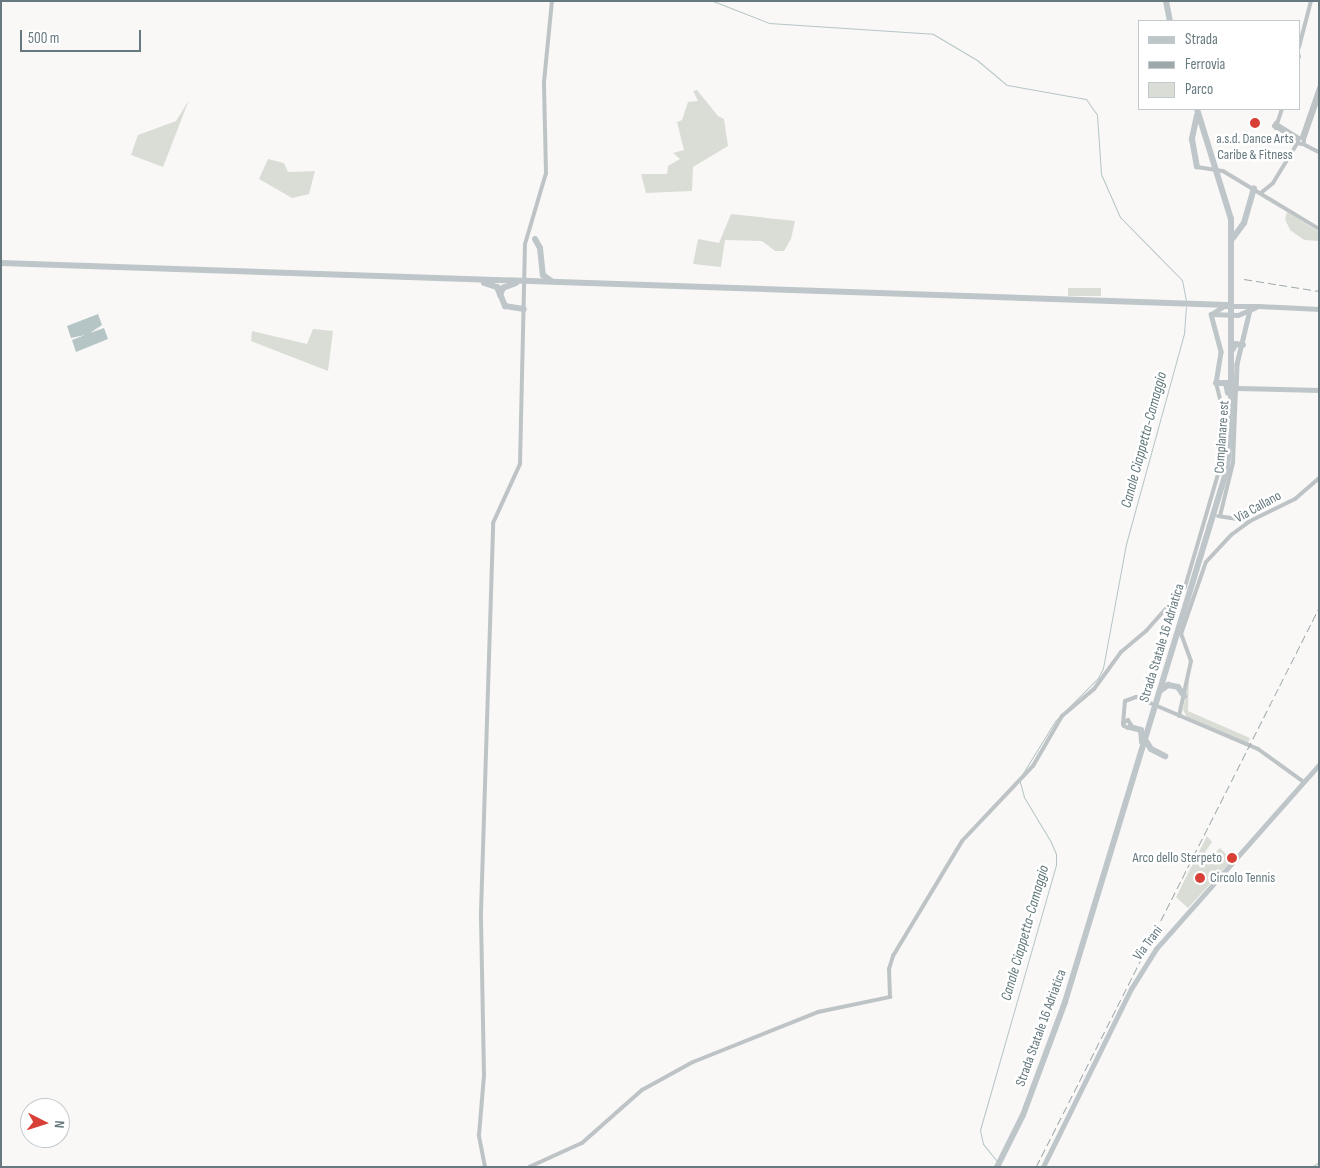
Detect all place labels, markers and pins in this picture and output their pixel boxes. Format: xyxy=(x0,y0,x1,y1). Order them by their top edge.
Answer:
marker: a.s.d. Dance Arts Caribe & Fitness xyxy=(1249,117,1261,129)
place label: a.s.d. Dance Arts Caribe & Fitness xyxy=(1216,131,1294,164)
place label: Arco dello Sterpeto xyxy=(1133,850,1222,866)
marker: Arco dello Sterpeto xyxy=(1226,852,1238,864)
place label: Circolo Tennis xyxy=(1210,870,1275,886)
marker: Circolo Tennis xyxy=(1194,872,1206,884)

